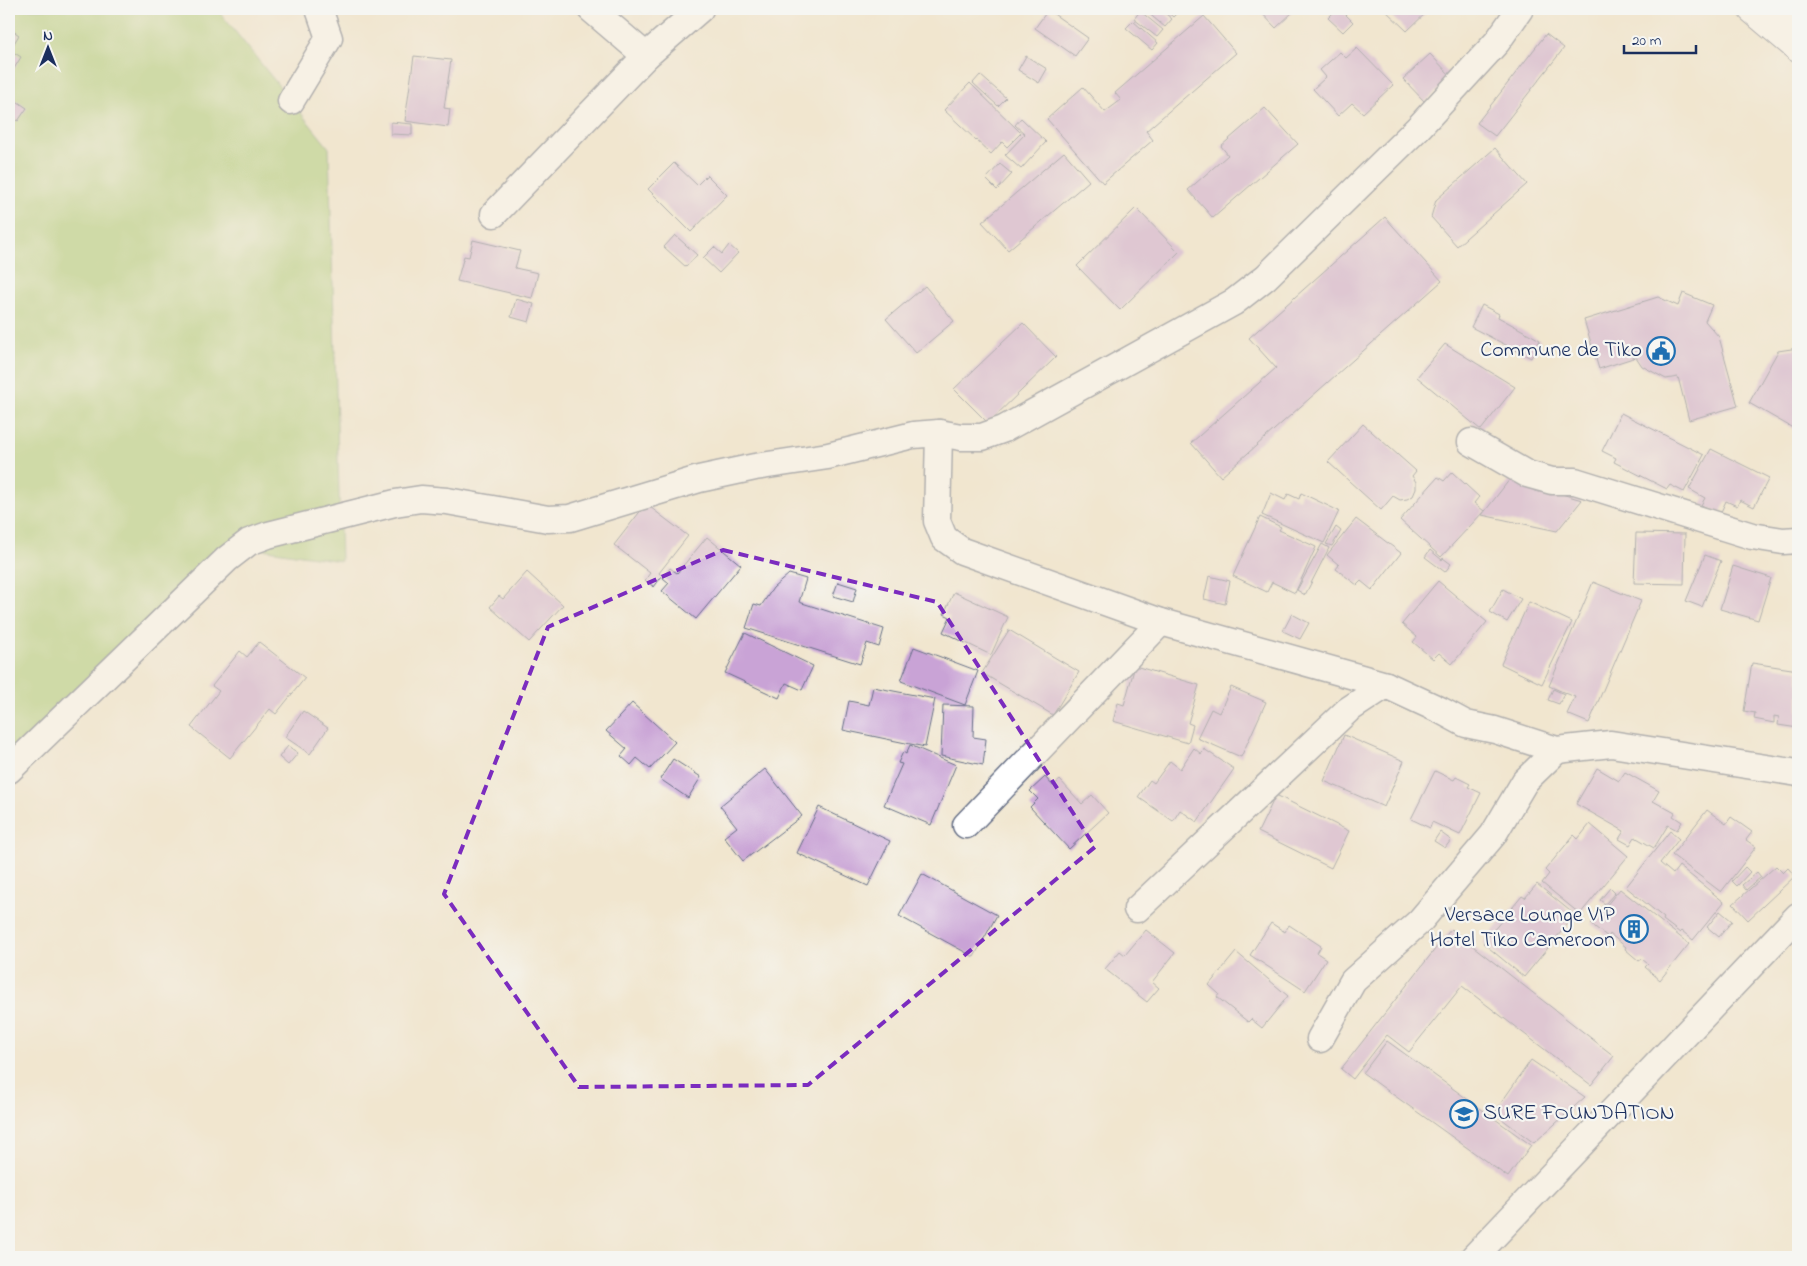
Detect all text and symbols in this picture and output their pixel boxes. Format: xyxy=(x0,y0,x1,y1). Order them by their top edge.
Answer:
north arrow xyxy=(22,22,72,72)
scale bar xyxy=(1624,22,1697,54)
text: N xyxy=(43,26,53,47)
text: 20 m xyxy=(1632,30,1662,52)
place label: Commune de Tiko xyxy=(1480,335,1642,367)
public building icon: Commune de Tiko xyxy=(1646,336,1676,366)
place label: Versace Lounge VIP Hotel Tiko Cameroon xyxy=(1430,900,1616,957)
building icon: Versace Lounge VIP Hotel Tiko Cameroon xyxy=(1619,914,1649,944)
place label: SURE FOUNDATION xyxy=(1483,1098,1675,1130)
school or university icon: SURE FOUNDATION xyxy=(1449,1099,1479,1129)

